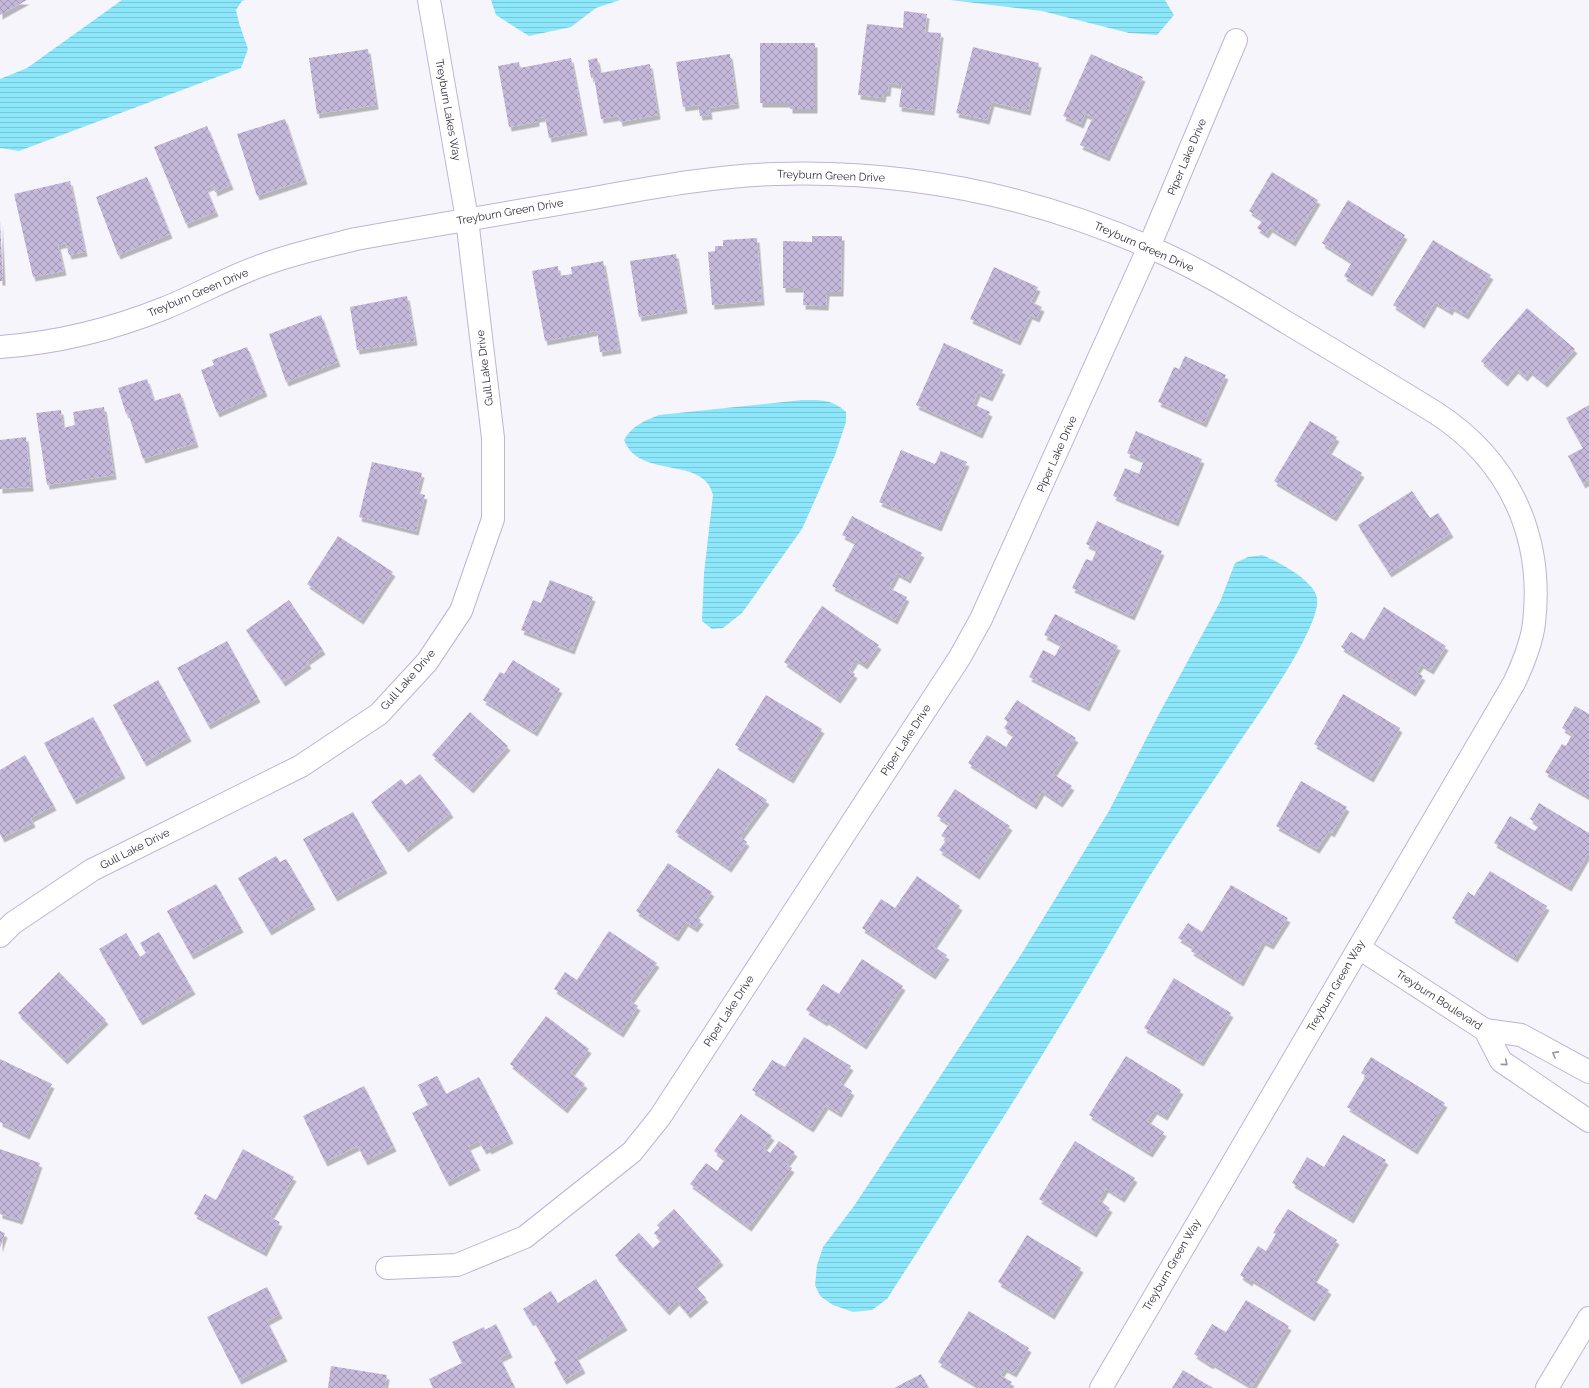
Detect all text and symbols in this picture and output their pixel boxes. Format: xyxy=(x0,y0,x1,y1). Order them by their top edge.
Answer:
street label: Treyburn Lakes Way xyxy=(433,58,463,162)
street label: Piper Lake Drive xyxy=(1165,116,1209,197)
street label: Treyburn Green Drive xyxy=(777,168,886,184)
street label: Treyburn Green Drive xyxy=(456,196,565,228)
street label: Treyburn Green Drive xyxy=(1092,219,1196,275)
street label: Treyburn Green Drive xyxy=(146,266,251,320)
street label: Gull Lake Drive xyxy=(474,329,496,407)
street label: Piper Lake Drive xyxy=(1034,413,1080,494)
street label: Gull Lake Drive xyxy=(378,647,438,713)
street label: Piper Lake Drive xyxy=(878,701,934,778)
street label: Gull Lake Drive xyxy=(98,826,172,872)
street label: Treyburn Green Way xyxy=(1304,938,1368,1034)
street label: Treyburn Boulevard xyxy=(1394,967,1485,1033)
street label: Piper Lake Drive xyxy=(701,972,757,1049)
one-way arrow xyxy=(1552,1051,1559,1058)
one-way arrow xyxy=(1500,1059,1508,1066)
street label: Treyburn Green Way xyxy=(1140,1217,1204,1313)

